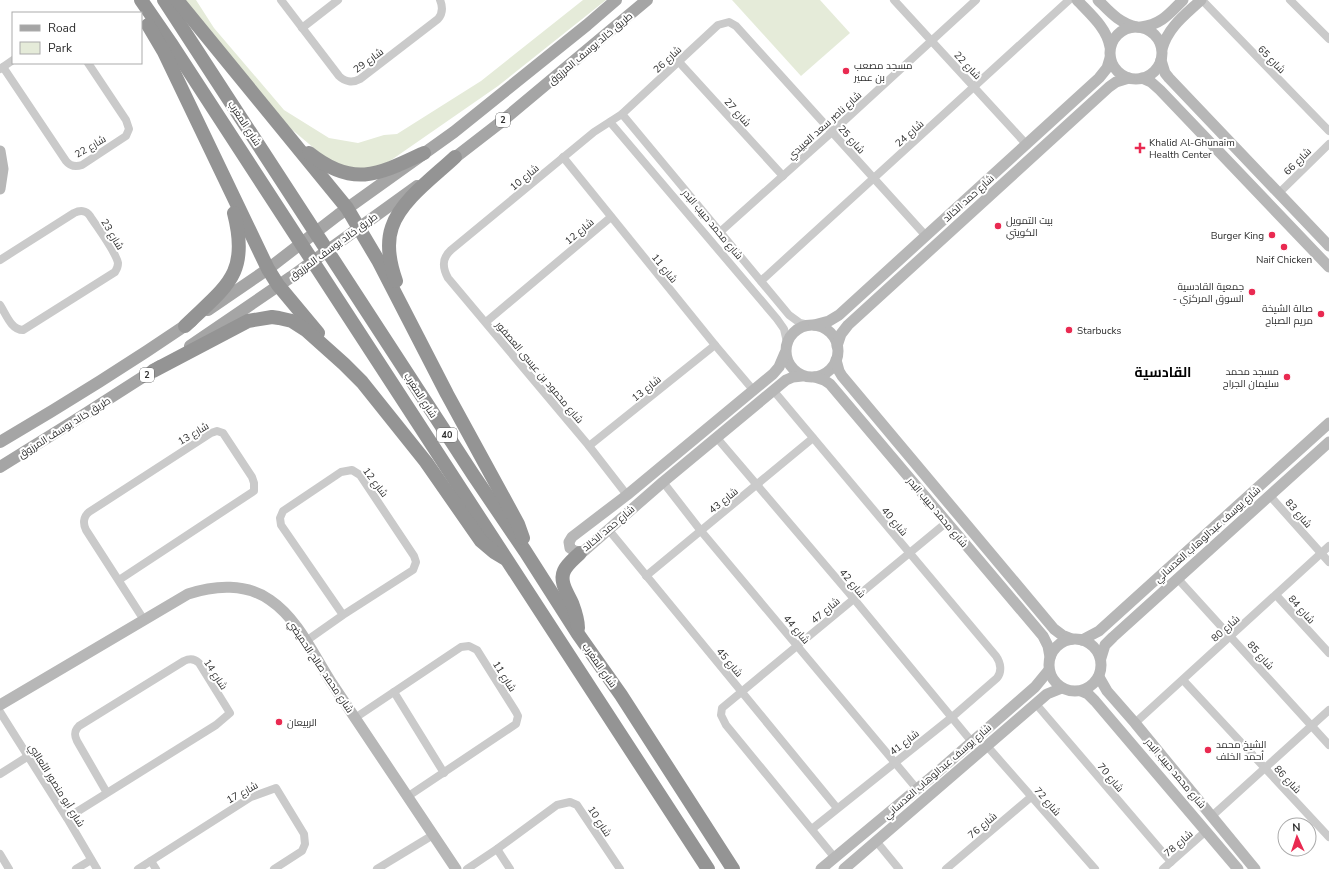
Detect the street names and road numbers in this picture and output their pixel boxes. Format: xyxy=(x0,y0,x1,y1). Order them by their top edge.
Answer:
street label: طريق خالد يوسف المرزوق xyxy=(545,9,636,88)
street label: شارع 26 xyxy=(650,43,685,76)
street label: شارع 65 xyxy=(1254,43,1288,77)
street label: شارع 29 xyxy=(351,45,386,76)
street label: شارع 22 xyxy=(951,48,984,83)
street label: شارع ناصر سعد العبيدي xyxy=(784,89,865,163)
street label: شارع 27 xyxy=(721,95,754,130)
street label: شارع المغرب xyxy=(224,98,264,149)
road number: 2 xyxy=(496,113,510,127)
street label: شارع 24 xyxy=(892,117,927,150)
street label: شارع 25 xyxy=(835,122,868,157)
street label: شارع 22 xyxy=(72,132,109,161)
street label: شارع 66 xyxy=(1281,145,1315,179)
street label: شارع 10 xyxy=(507,161,542,194)
street label: شارع حمد الخالد xyxy=(940,172,997,226)
street label: شارع محمد حبيب البدر xyxy=(678,186,746,263)
street label: طريق خالد يوسف المرزوق xyxy=(286,210,381,284)
street label: شارع 12 xyxy=(562,215,597,248)
street label: شارع 23 xyxy=(97,216,127,253)
street label: شارع 11 xyxy=(648,251,680,286)
street label: شارع محمود بن عيسى العصفور xyxy=(492,318,586,427)
road number: 2 xyxy=(140,368,154,382)
street label: شارع المغرب xyxy=(400,370,440,421)
street label: شارع 13 xyxy=(629,373,664,405)
street label: طريق خالد يوسف المرزوق xyxy=(16,394,113,462)
street label: شارع 13 xyxy=(175,419,212,449)
road number: 40 xyxy=(437,428,457,442)
street label: شارع 12 xyxy=(359,465,391,500)
street label: شارع محمد حبيب البدر xyxy=(903,474,971,551)
street label: شارع يوسف عبدالوهاب العدساني xyxy=(1152,483,1264,586)
street label: شارع 43 xyxy=(706,485,741,517)
street label: شارع 83 xyxy=(1282,496,1315,531)
street label: شارع حمد الخالد xyxy=(579,503,638,555)
street label: شارع 40 xyxy=(878,504,911,539)
street label: شارع 42 xyxy=(836,566,869,601)
street label: شارع 84 xyxy=(1285,592,1318,627)
street label: شارع 47 xyxy=(808,594,843,627)
street label: شارع 44 xyxy=(780,612,813,647)
street label: شارع 80 xyxy=(1208,612,1243,645)
street label: شارع محمد صالح الحميضي xyxy=(284,617,357,716)
street label: شارع 85 xyxy=(1244,638,1277,673)
street label: شارع المغرب xyxy=(579,641,620,691)
street label: شارع 45 xyxy=(713,645,746,680)
street label: شارع 14 xyxy=(200,656,230,693)
street label: شارع 11 xyxy=(489,658,519,695)
street label: شارع يوسف عبدالوهاب العدساني xyxy=(881,721,995,822)
street label: شارع 41 xyxy=(887,727,922,759)
street label: شارع محمد حبيب البدر xyxy=(1141,735,1209,812)
street label: شارع أبو منصور الثعالبي xyxy=(25,741,88,830)
street label: شارع 70 xyxy=(1094,760,1127,795)
street label: شارع 86 xyxy=(1271,762,1304,797)
street label: شارع 17 xyxy=(224,779,261,807)
street label: شارع 72 xyxy=(1031,784,1064,819)
street label: شارع 10 xyxy=(584,803,614,840)
street label: شارع 76 xyxy=(965,809,1000,842)
street label: شارع 78 xyxy=(1161,827,1196,860)

